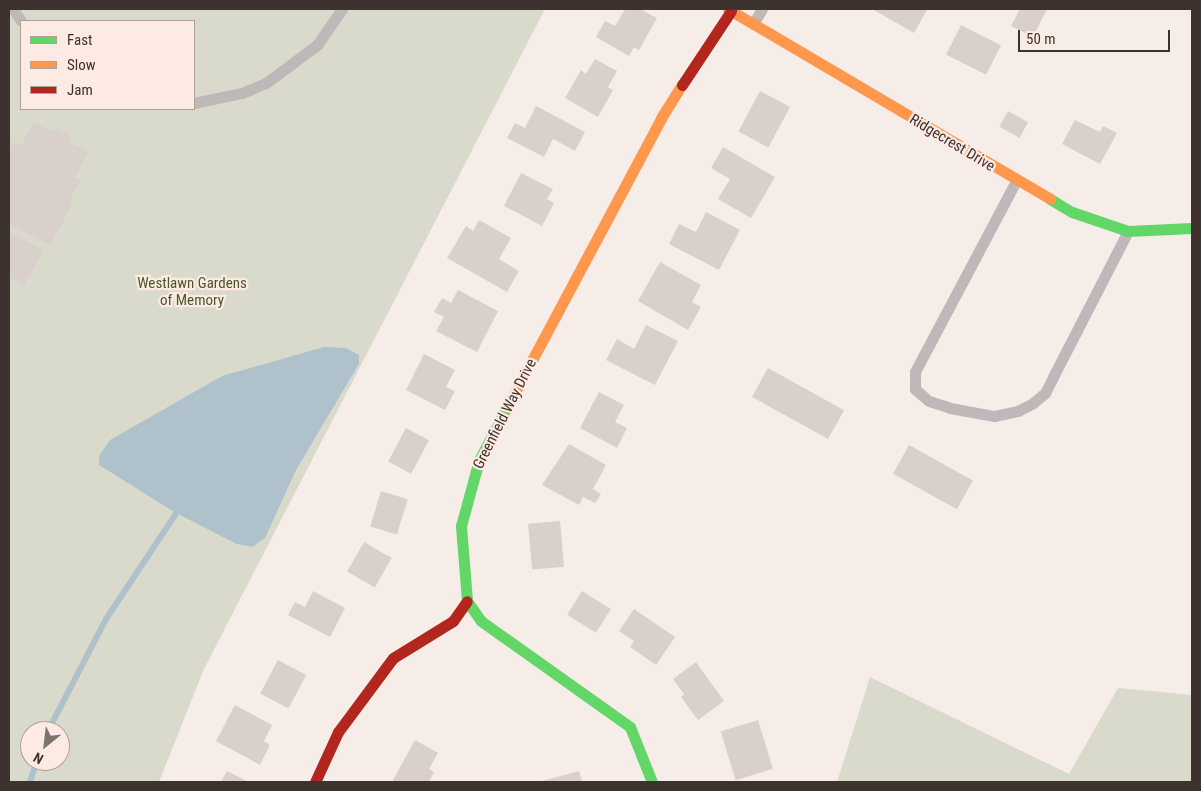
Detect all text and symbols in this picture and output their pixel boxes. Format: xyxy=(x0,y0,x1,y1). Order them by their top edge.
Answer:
legend xyxy=(20,20,195,110)
scale bar xyxy=(1021,20,1174,52)
text: 50 m xyxy=(1026,30,1056,48)
text: Fast xyxy=(67,31,92,49)
text: Slow xyxy=(67,56,96,74)
text: Jam xyxy=(67,81,93,99)
street label: Ridgecrest Drive xyxy=(906,110,998,176)
park label: Westlawn Gardens of Memory xyxy=(137,274,247,309)
street label: Greenfield Way Drive xyxy=(469,356,541,472)
north arrow xyxy=(20,721,70,771)
text: N xyxy=(31,749,46,767)

